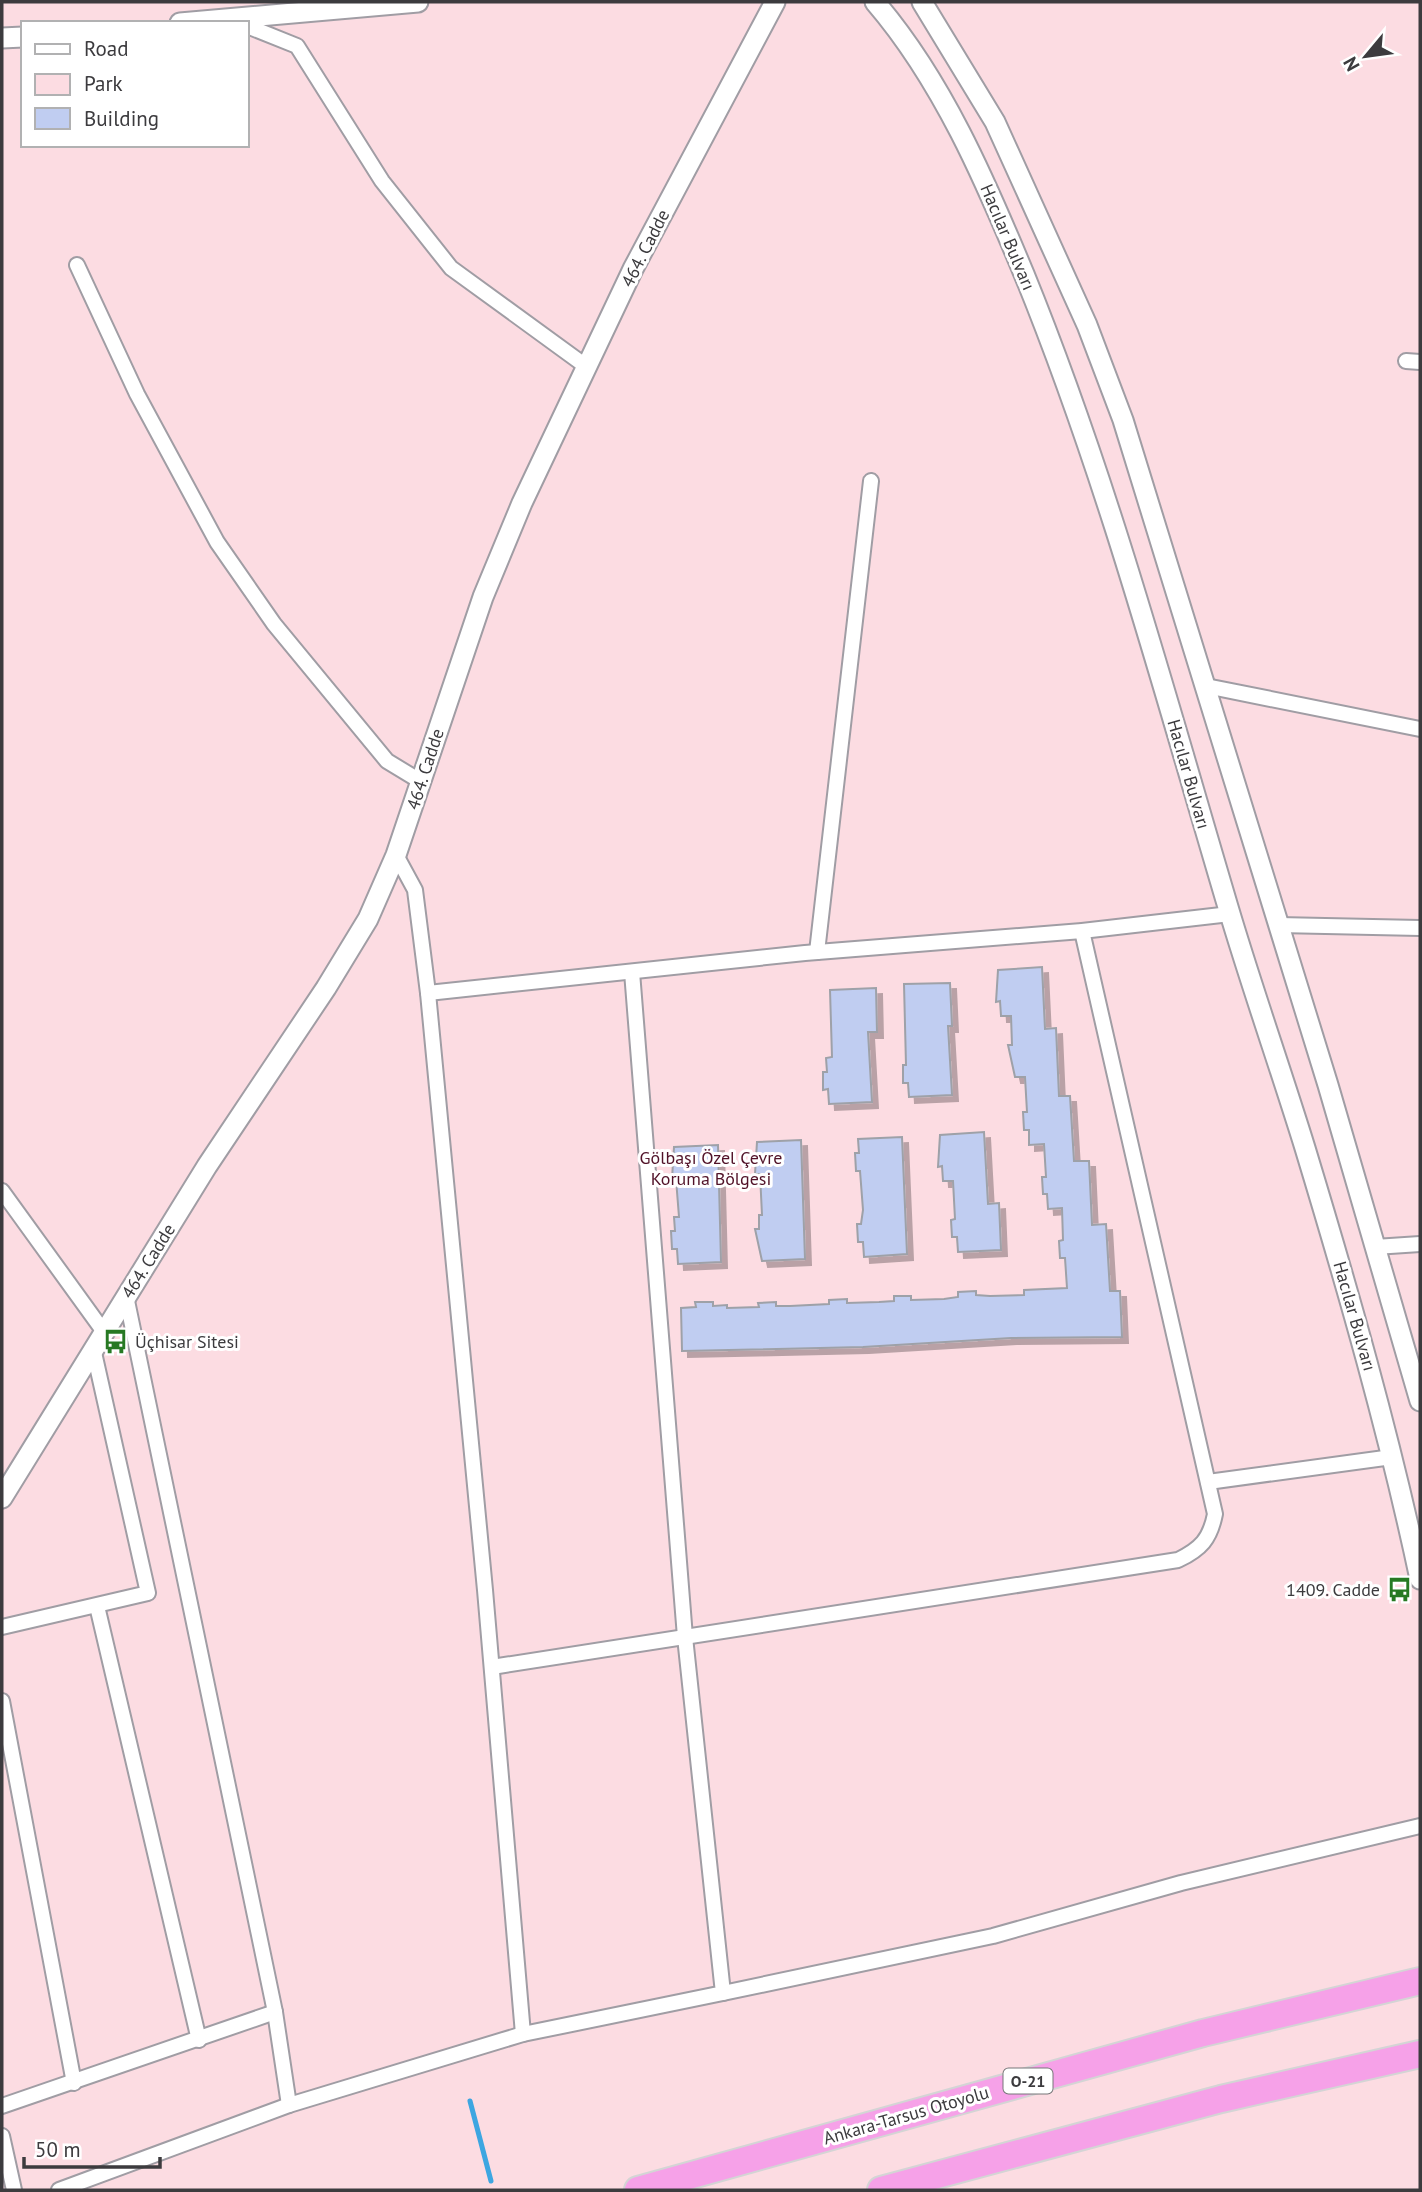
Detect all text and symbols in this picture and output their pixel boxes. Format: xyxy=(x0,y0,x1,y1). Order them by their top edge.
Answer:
legend xyxy=(21,21,248,147)
north arrow xyxy=(1331,21,1401,91)
text: Road xyxy=(84,35,128,62)
text: N xyxy=(1338,53,1365,76)
text: Park xyxy=(84,70,123,97)
text: Building xyxy=(84,105,159,132)
street label: Hacılar Bulvarı xyxy=(975,180,1041,294)
street label: 464. Cadde xyxy=(616,205,674,291)
street label: Hacılar Bulvarı xyxy=(1162,716,1216,832)
street label: 464. Cadde xyxy=(401,725,449,813)
park label: Gölbaşı Özel Çevre Koruma Bölgesi xyxy=(640,1146,782,1190)
street label: 464. Cadde xyxy=(116,1219,180,1303)
street label: Hacılar Bulvarı xyxy=(1328,1258,1382,1374)
bus stop icon: Üçhisar Sitesi xyxy=(101,1327,129,1355)
place label: Üçhisar Sitesi xyxy=(135,1330,239,1353)
bus stop icon: 1409. Cadde xyxy=(1386,1575,1414,1603)
place label: 1409. Cadde xyxy=(1286,1578,1380,1601)
road number: O-21 xyxy=(1004,2068,1052,2094)
street label: Ankara-Tarsus Otoyolu xyxy=(821,2080,991,2150)
scale bar xyxy=(24,2126,161,2170)
text: 50 m xyxy=(35,2136,81,2163)

